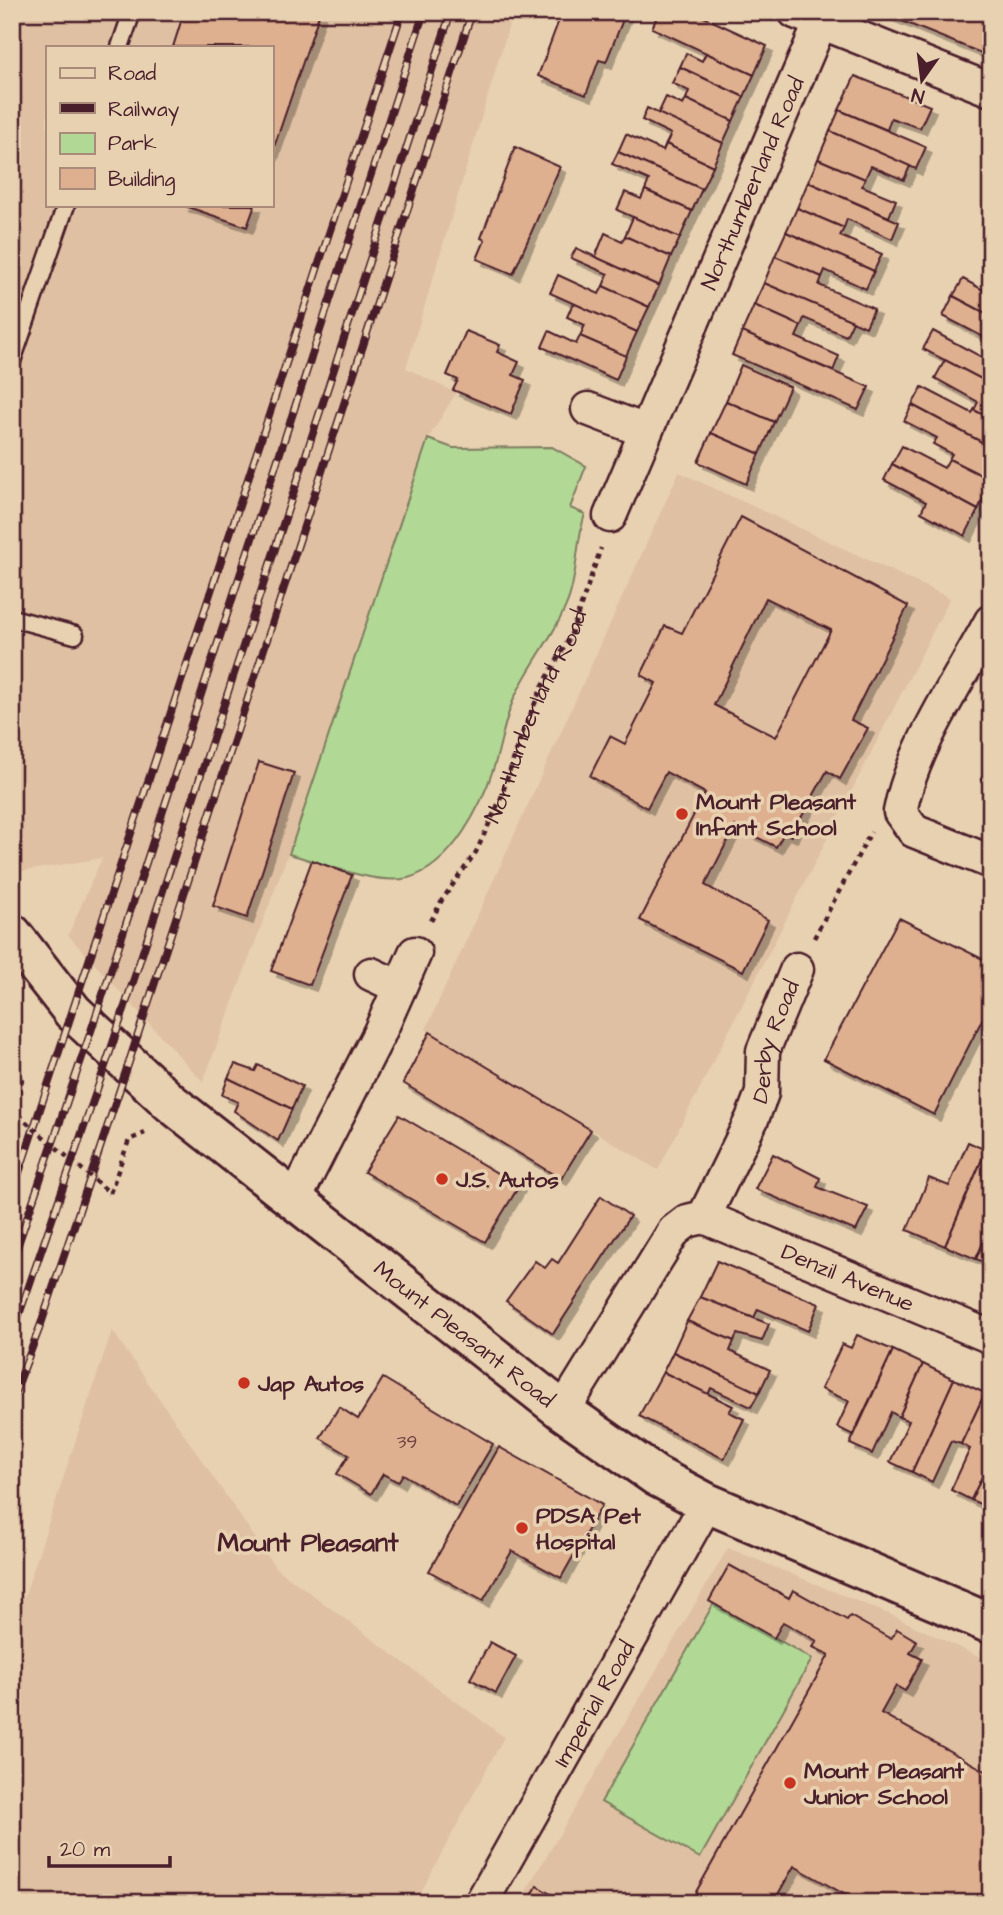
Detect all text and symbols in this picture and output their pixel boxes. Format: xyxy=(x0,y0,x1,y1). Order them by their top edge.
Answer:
legend xyxy=(46,46,273,206)
north arrow xyxy=(888,46,958,116)
text: Road xyxy=(108,59,156,88)
street label: Northumberland Road xyxy=(693,72,813,295)
text: N xyxy=(909,80,927,110)
text: Railway xyxy=(108,95,180,126)
text: Park xyxy=(108,129,157,158)
text: Building xyxy=(108,165,176,196)
street label: Northumberland Road xyxy=(477,606,595,828)
place label: Mount Pleasant Infant School xyxy=(696,786,857,844)
marker: Mount Pleasant Infant School xyxy=(674,806,690,822)
street label: Derby Road xyxy=(744,975,808,1108)
place label: J.S. Autos xyxy=(455,1164,559,1196)
marker: J.S. Autos xyxy=(434,1171,450,1187)
street label: Denzil Avenue xyxy=(776,1236,919,1320)
street label: Mount Pleasant Road xyxy=(367,1253,561,1416)
place label: Jap Autos xyxy=(257,1368,365,1400)
marker: Jap Autos xyxy=(236,1375,252,1391)
house number: 39 xyxy=(397,1429,417,1456)
place label: PDSA Pet Hospital xyxy=(536,1500,641,1558)
marker: PDSA Pet Hospital xyxy=(514,1520,530,1536)
district label: Mount Pleasant xyxy=(217,1525,399,1561)
street label: Imperial Road xyxy=(546,1635,643,1773)
place label: Mount Pleasant Junior School xyxy=(803,1755,965,1813)
marker: Mount Pleasant Junior School xyxy=(782,1775,798,1791)
scale bar xyxy=(49,1824,170,1868)
text: 20 m xyxy=(60,1835,111,1864)

